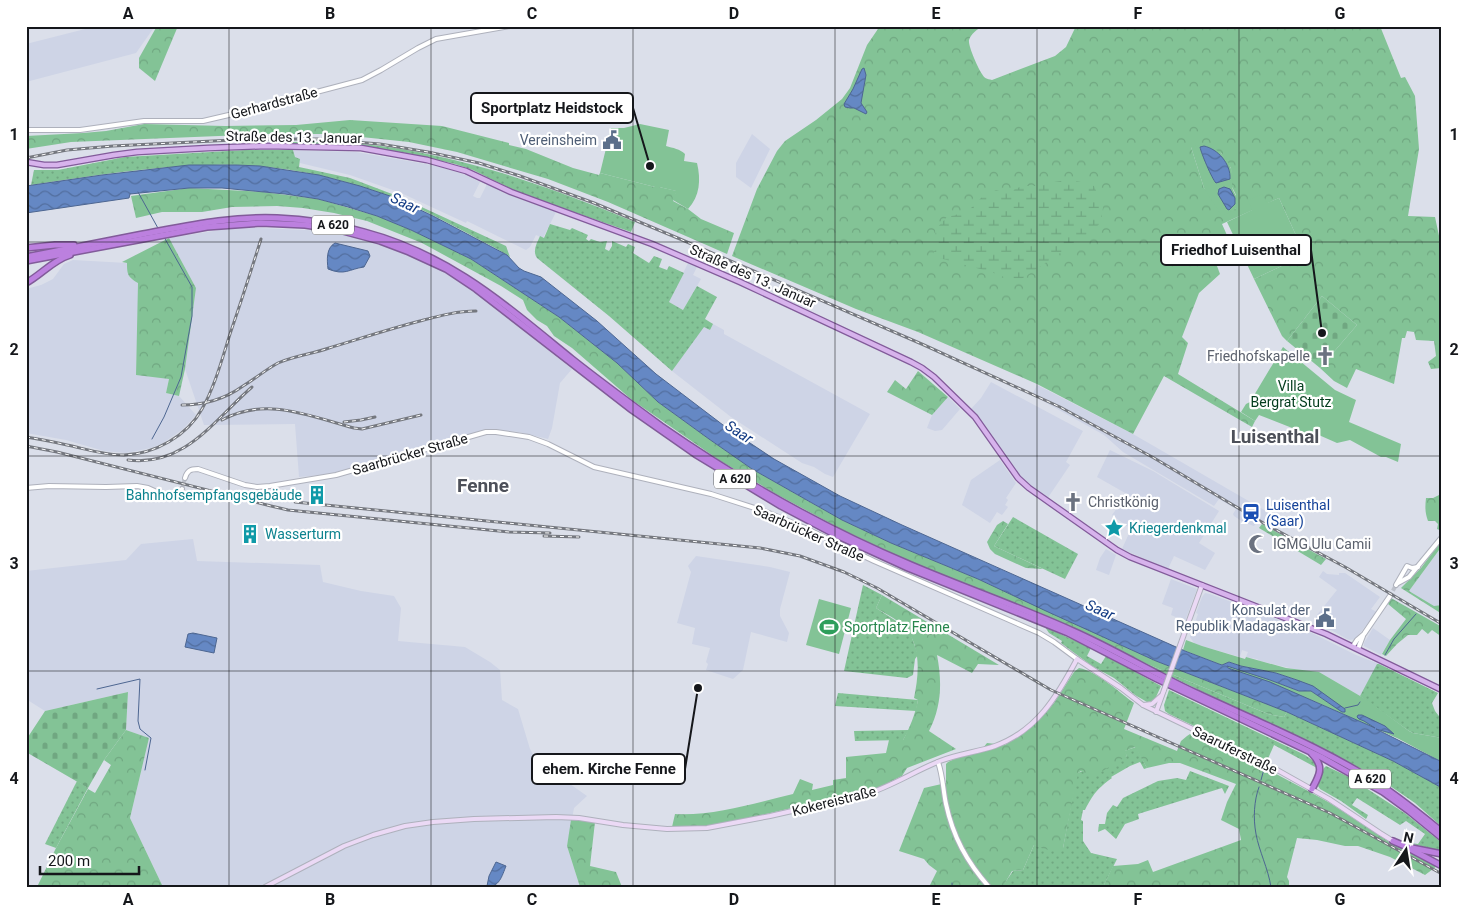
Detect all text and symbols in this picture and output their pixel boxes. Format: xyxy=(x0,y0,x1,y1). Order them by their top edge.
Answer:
text: A xyxy=(123,4,134,23)
text: B xyxy=(325,4,335,23)
text: C xyxy=(527,4,537,23)
text: D xyxy=(729,4,739,23)
text: E xyxy=(932,4,941,23)
text: F xyxy=(1134,4,1143,23)
text: G xyxy=(1335,4,1346,23)
street label: Gerhardstraße xyxy=(229,84,319,122)
callout: Sportplatz Heidstock xyxy=(471,93,633,123)
text: Sportplatz Heidstock xyxy=(481,99,624,117)
text: 1 xyxy=(9,125,19,144)
text: 1 xyxy=(1449,125,1459,144)
street label: Straße des 13. Januar xyxy=(226,128,363,146)
public building icon: Vereinsheim xyxy=(601,129,623,151)
place label: Vereinsheim xyxy=(520,132,597,148)
water label: Saar xyxy=(388,189,423,218)
road number: A 620 xyxy=(312,216,354,234)
callout: Friedhof Luisenthal xyxy=(1161,235,1311,265)
street label: Straße des 13. Januar xyxy=(687,241,819,311)
text: Friedhof Luisenthal xyxy=(1171,241,1301,259)
text: 2 xyxy=(9,340,19,359)
text: 2 xyxy=(1449,340,1459,359)
church icon: Friedhofskapelle xyxy=(1314,345,1336,367)
place label: Friedhofskapelle xyxy=(1207,348,1310,364)
park label: Villa Bergrat Stutz xyxy=(1251,378,1331,410)
water label: Saar xyxy=(722,416,757,448)
district label: Luisenthal xyxy=(1231,425,1319,448)
street label: Saarbrücker Straße xyxy=(350,430,470,478)
road number: A 620 xyxy=(714,469,756,488)
district label: Fenne xyxy=(457,474,509,497)
building icon: Bahnhofsempfangsgebäude xyxy=(306,484,328,506)
place label: Bahnhofsempfangsgebäude xyxy=(126,487,302,503)
church icon: Christkönig xyxy=(1062,491,1084,513)
place label: Christkönig xyxy=(1088,494,1159,510)
place label: Luisenthal (Saar) xyxy=(1266,497,1330,530)
street label: Saarbrücker Straße xyxy=(751,501,867,565)
station icon: Luisenthal (Saar) xyxy=(1240,502,1262,524)
place icon: Kriegerdenkmal xyxy=(1103,517,1125,539)
place label: Kriegerdenkmal xyxy=(1129,520,1227,536)
building icon: Wasserturm xyxy=(239,523,261,545)
place label: Wasserturm xyxy=(265,526,341,542)
mosque icon: IGMG Ulu Camii xyxy=(1247,533,1269,555)
place label: IGMG Ulu Camii xyxy=(1273,536,1371,552)
text: 3 xyxy=(9,554,19,573)
text: 3 xyxy=(1449,554,1459,573)
water label: Saar xyxy=(1083,596,1118,625)
place label: Konsulat der Republik Madagaskar xyxy=(1176,602,1310,634)
public building icon: Konsulat der Republik Madagaskar xyxy=(1314,607,1336,629)
sports icon: Sportplatz Fenne xyxy=(818,616,840,638)
place label: Sportplatz Fenne xyxy=(844,619,950,635)
street label: Saaruferstraße xyxy=(1190,723,1280,777)
callout: ehem. Kirche Fenne xyxy=(532,754,685,784)
text: ehem. Kirche Fenne xyxy=(542,760,676,778)
text: 4 xyxy=(9,769,19,788)
text: 4 xyxy=(1449,769,1459,788)
road number: A 620 xyxy=(1349,770,1391,789)
street label: Kokereistraße xyxy=(790,783,878,819)
north arrow xyxy=(1380,826,1430,876)
text: N xyxy=(1402,828,1415,846)
scale bar xyxy=(40,843,139,875)
text: 200 m xyxy=(48,852,90,870)
text: A xyxy=(123,890,134,909)
text: B xyxy=(325,890,335,909)
text: C xyxy=(527,890,537,909)
text: D xyxy=(729,890,739,909)
text: E xyxy=(932,890,941,909)
text: F xyxy=(1134,890,1143,909)
text: G xyxy=(1335,890,1346,909)

